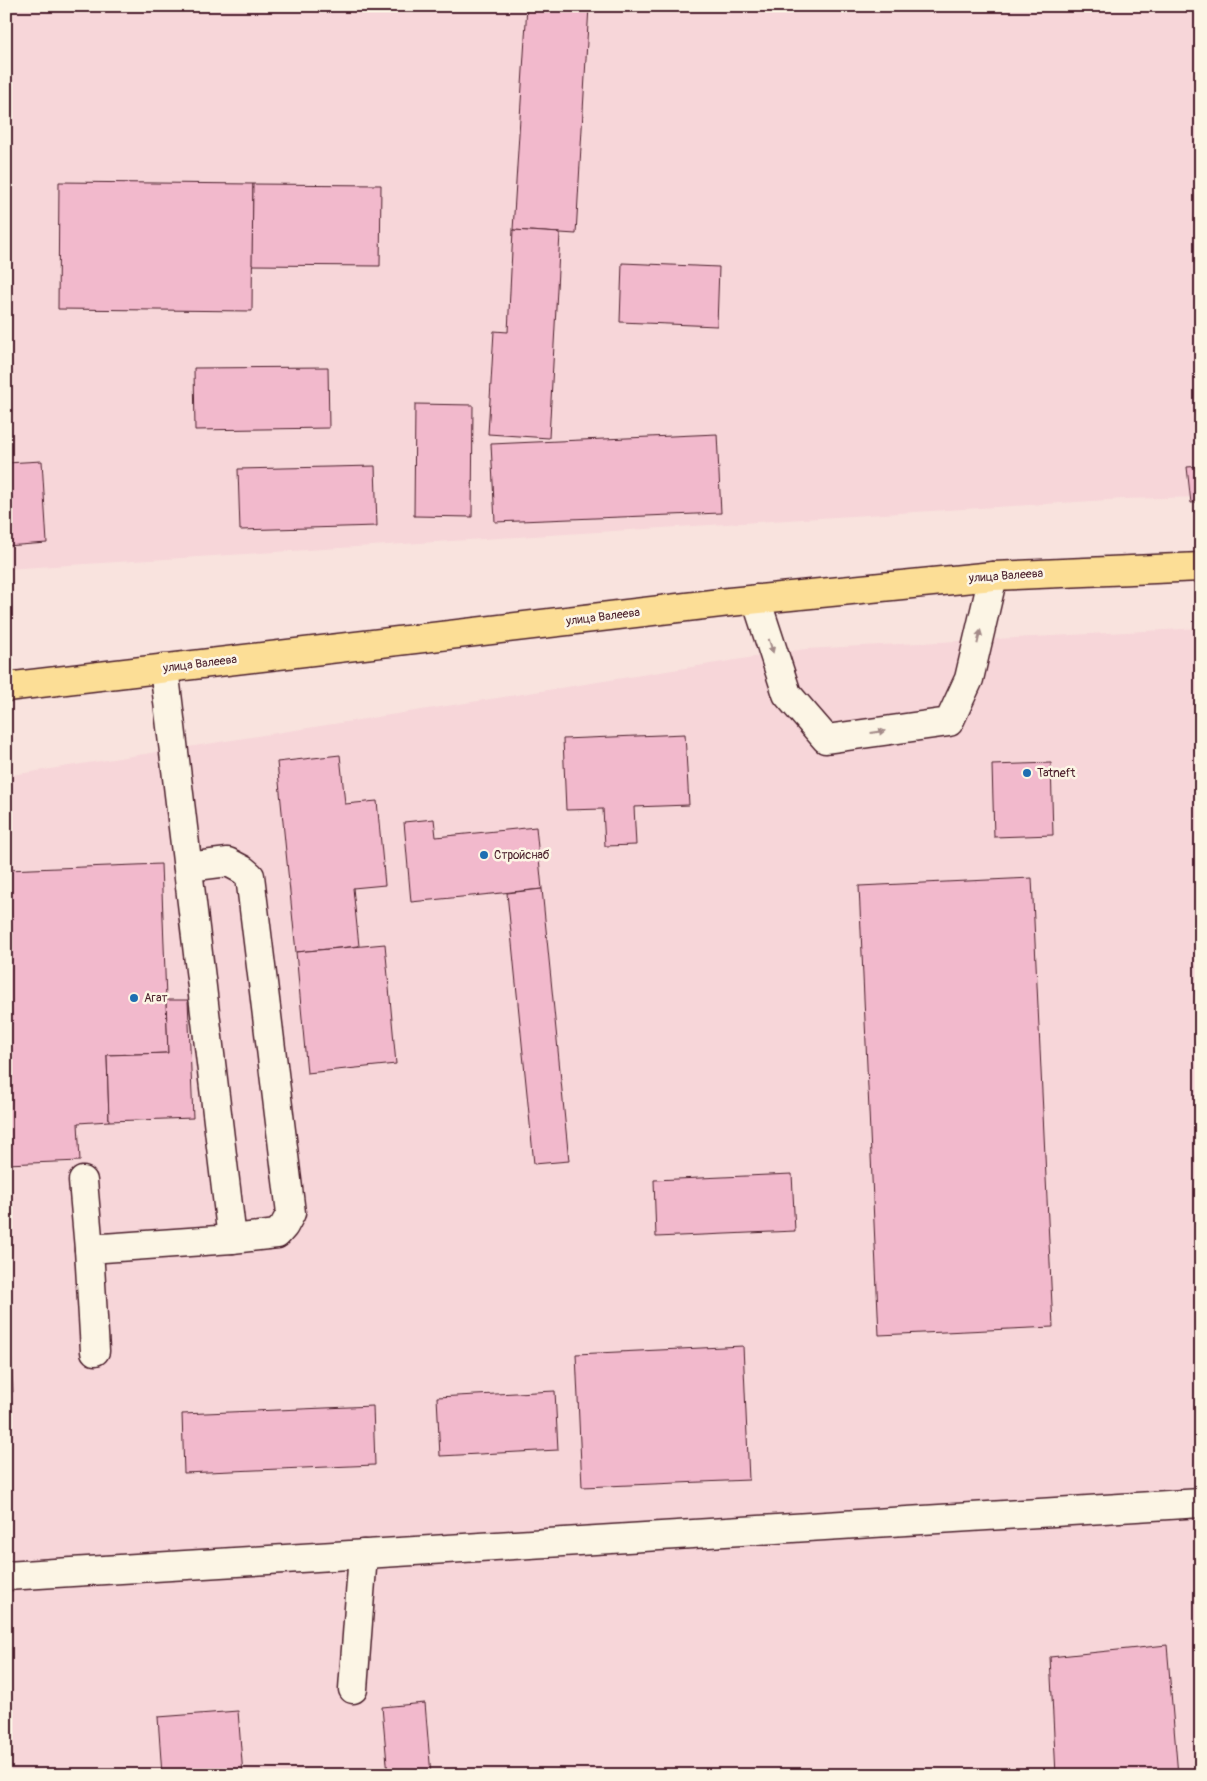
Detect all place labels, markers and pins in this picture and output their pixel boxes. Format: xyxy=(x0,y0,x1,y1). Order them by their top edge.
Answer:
place label: Tatneft xyxy=(1037,766,1076,781)
marker: Tatneft xyxy=(1021,767,1033,779)
place label: Стройснаб xyxy=(494,848,550,863)
marker: Стройснаб xyxy=(478,849,490,861)
place label: Агат xyxy=(144,991,167,1006)
marker: Агат xyxy=(128,992,140,1004)

